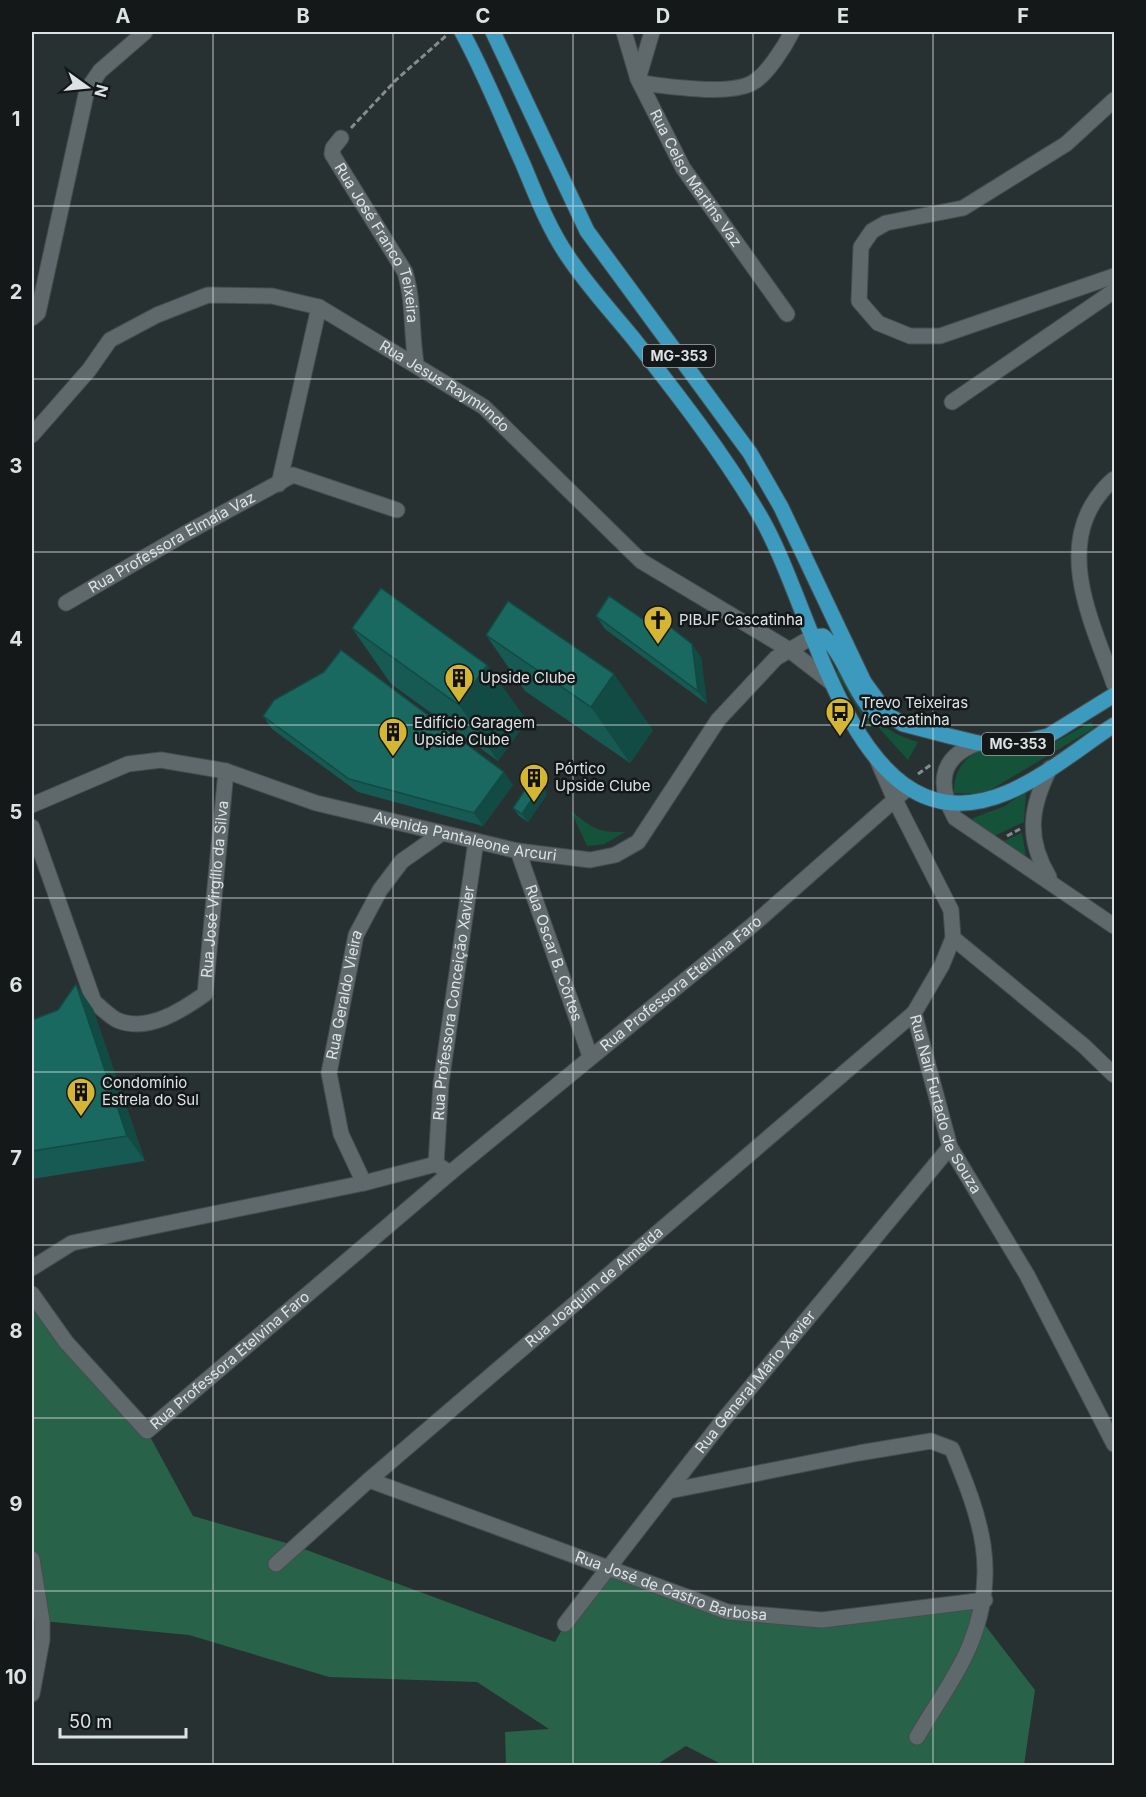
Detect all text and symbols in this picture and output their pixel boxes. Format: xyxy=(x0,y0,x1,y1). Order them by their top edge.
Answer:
text: A xyxy=(116,4,131,28)
text: B xyxy=(296,4,310,28)
text: C xyxy=(476,4,490,28)
text: D xyxy=(656,4,670,28)
text: E xyxy=(837,4,849,28)
text: F xyxy=(1017,4,1029,28)
north arrow xyxy=(57,57,117,117)
text: N xyxy=(90,82,113,99)
street label: Rua Celso Martins Vaz xyxy=(646,106,746,251)
text: 1 xyxy=(12,107,20,131)
street label: Rua José Franco Teixeira xyxy=(331,159,422,323)
text: 2 xyxy=(10,280,22,304)
street label: Rua Jesus Raymundo xyxy=(376,336,514,436)
road number: MG-353 xyxy=(643,345,715,367)
text: 3 xyxy=(10,454,22,478)
street label: Rua Professora Elmaia Vaz xyxy=(85,487,259,597)
church icon: PIBJF Cascatinha xyxy=(642,604,674,646)
place label: PIBJF Cascatinha xyxy=(679,610,803,629)
text: 4 xyxy=(9,627,23,651)
building icon: Upside Clube xyxy=(443,662,475,704)
place label: Upside Clube xyxy=(480,668,575,687)
place label: Trevo Teixeiras / Cascatinha xyxy=(861,693,968,729)
bus stop icon: Trevo Teixeiras / Cascatinha xyxy=(824,696,856,738)
place label: Edifício Garagem Upside Clube xyxy=(414,713,535,749)
building icon: Edifício Garagem Upside Clube xyxy=(377,716,409,758)
road number: MG-353 xyxy=(982,733,1054,755)
place label: Pórtico Upside Clube xyxy=(555,759,650,795)
building icon: Pórtico Upside Clube xyxy=(518,762,550,804)
text: 5 xyxy=(10,800,22,824)
street label: Rua José Virgílio da Silva xyxy=(197,800,232,979)
street label: Avenida Pantaleone Arcuri xyxy=(372,807,558,865)
street label: Rua Oscar B. Côrtes xyxy=(522,882,587,1024)
street label: Rua Professora Conceição Xavier xyxy=(429,884,478,1121)
street label: Rua Professora Etelvina Faro xyxy=(596,912,765,1055)
street label: Rua Geraldo Vieira xyxy=(322,926,366,1061)
text: 6 xyxy=(10,973,23,997)
street label: Rua Nair Furtado de Souza xyxy=(906,1012,986,1197)
place label: Condomínio Estrela do Sul xyxy=(102,1073,199,1109)
building icon: Condomínio Estrela do Sul xyxy=(65,1076,97,1118)
text: 7 xyxy=(10,1146,22,1170)
street label: Rua Joaquim de Almeida xyxy=(521,1222,667,1351)
street label: Rua Professora Etelvina Faro xyxy=(146,1287,313,1433)
street label: Rua General Mário Xavier xyxy=(691,1306,820,1457)
text: 8 xyxy=(9,1319,23,1343)
text: 9 xyxy=(10,1492,23,1516)
street label: Rua José de Castro Barbosa xyxy=(573,1547,768,1624)
text: 10 xyxy=(5,1665,27,1689)
scale bar xyxy=(60,1701,186,1739)
text: 50 m xyxy=(69,1711,112,1732)

